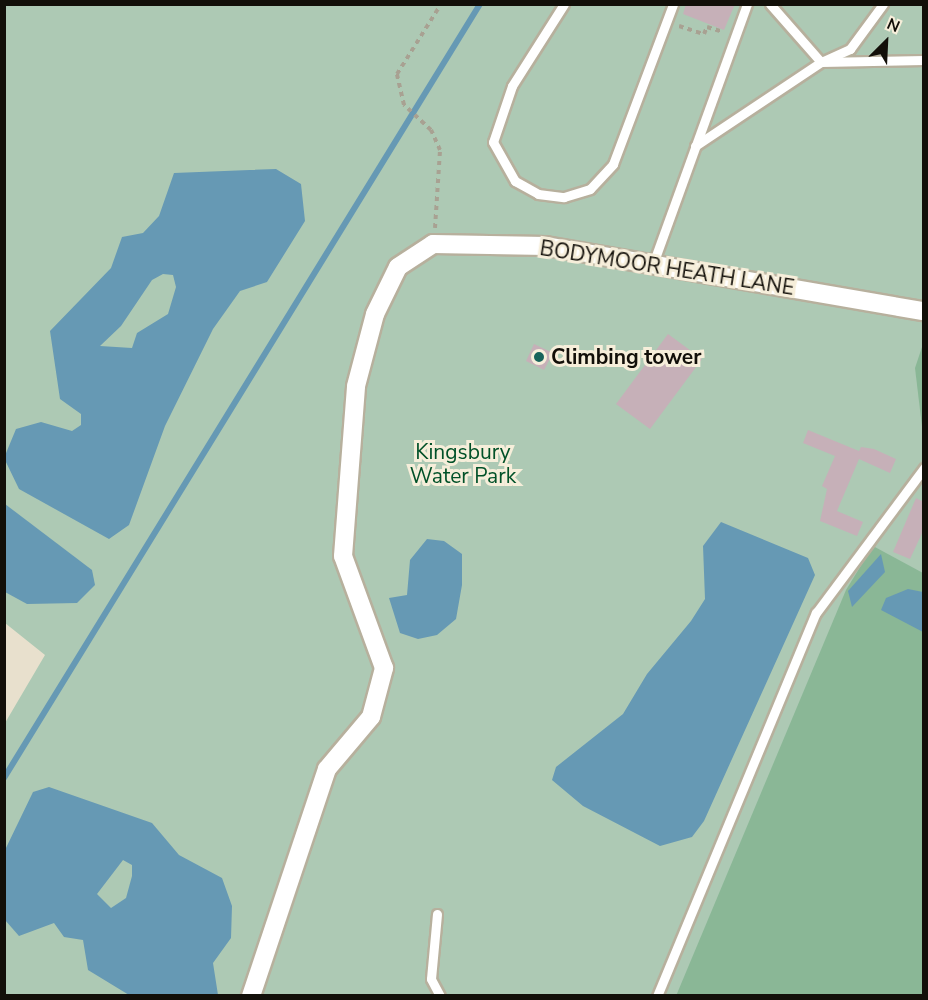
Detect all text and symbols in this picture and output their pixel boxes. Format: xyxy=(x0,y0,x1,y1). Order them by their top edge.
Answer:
north arrow xyxy=(856,12,916,72)
text: N xyxy=(883,13,903,38)
street label: BODYMOOR HEATH LANE xyxy=(538,235,796,301)
place label: Climbing tower xyxy=(551,344,701,370)
marker: Climbing tower xyxy=(532,350,546,364)
park label: Kingsbury Water Park xyxy=(410,439,516,489)

